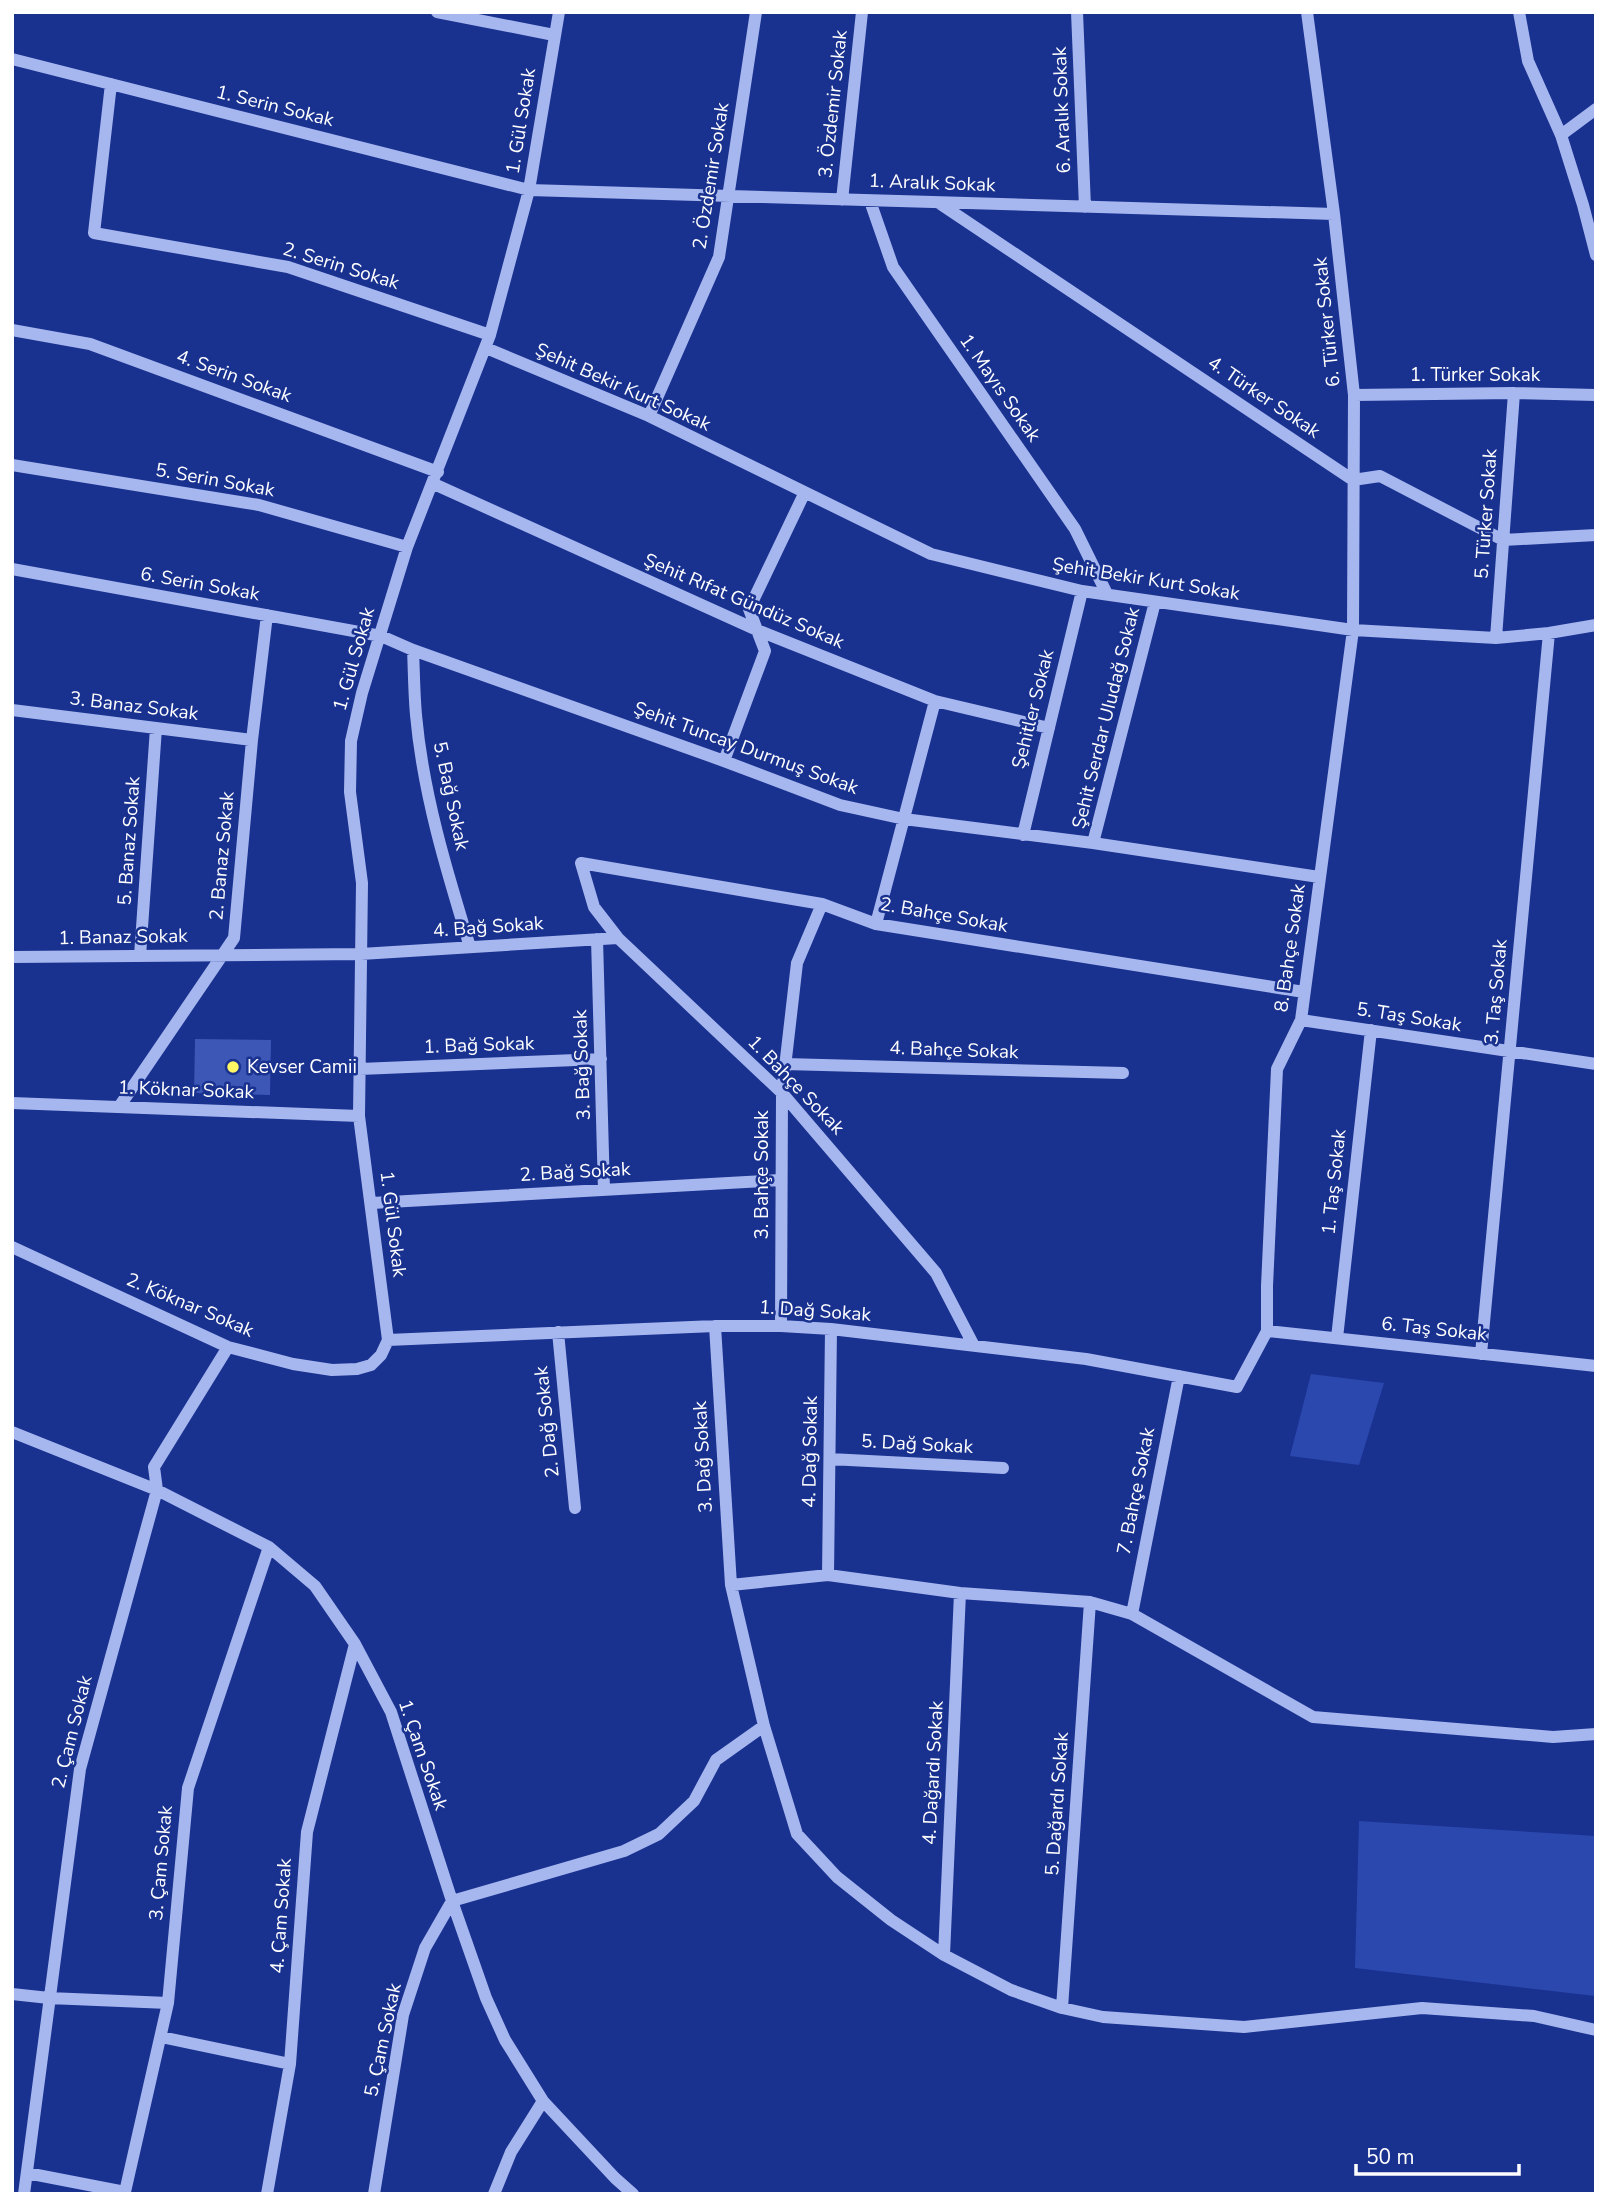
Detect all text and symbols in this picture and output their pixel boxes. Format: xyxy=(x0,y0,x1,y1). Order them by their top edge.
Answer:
street label: 3. Özdemir Sokak xyxy=(812,28,854,179)
street label: 6. Aralık Sokak xyxy=(1047,46,1077,174)
street label: 1. Gül Sokak xyxy=(500,66,542,176)
street label: 1. Serin Sokak xyxy=(213,79,337,133)
street label: 2. Özdemir Sokak xyxy=(687,100,736,251)
street label: 1. Aralık Sokak xyxy=(868,168,996,198)
street label: 2. Serin Sokak xyxy=(280,236,403,296)
street label: 6. Türker Sokak xyxy=(1307,255,1347,388)
street label: 1. Mayıs Sokak xyxy=(953,329,1047,448)
street label: Şehit Bekir Kurt Sokak xyxy=(531,337,715,438)
street label: 4. Serin Sokak xyxy=(173,343,296,409)
street label: 4. Türker Sokak xyxy=(1203,350,1326,445)
street label: 1. Türker Sokak xyxy=(1410,362,1541,388)
street label: 5. Türker Sokak xyxy=(1468,448,1504,580)
street label: 5. Serin Sokak xyxy=(153,457,277,503)
street label: Şehit Rıfat Gündüz Sokak xyxy=(640,547,849,655)
street label: Şehit Bekir Kurt Sokak xyxy=(1050,551,1242,607)
street label: 6. Serin Sokak xyxy=(138,561,262,607)
street label: 1. Gül Sokak xyxy=(327,604,381,714)
street label: Şehit Serdar UIudağ Sokak xyxy=(1066,604,1146,832)
street label: Şehitler Sokak xyxy=(1006,646,1061,771)
street label: 3. Banaz Sokak xyxy=(68,685,200,727)
street label: Şehit Tuncay Durmuş Sokak xyxy=(630,695,862,801)
street label: 5. Bağ Sokak xyxy=(427,739,475,853)
street label: 5. Banaz Sokak xyxy=(112,775,147,906)
street label: 2. Banaz Sokak xyxy=(203,790,241,922)
street label: 8. Bahçe Sokak xyxy=(1268,882,1312,1014)
street label: 2. Bahçe Sokak xyxy=(878,891,1010,939)
street label: 4. Bağ Sokak xyxy=(432,910,545,944)
street label: 1. Banaz Sokak xyxy=(58,923,188,951)
street label: 3. Taş Sokak xyxy=(1478,938,1514,1046)
street label: 5. Taş Sokak xyxy=(1355,996,1464,1038)
street label: 3. Bağ Sokak xyxy=(567,1009,597,1121)
street label: 1. Bağ Sokak xyxy=(423,1030,535,1060)
street label: 1. Bahçe Sokak xyxy=(742,1030,851,1141)
street label: 4. Bahçe Sokak xyxy=(889,1035,1019,1065)
place label: Kevser Camii xyxy=(247,1054,357,1080)
marker: Kevser Camii xyxy=(225,1059,241,1075)
street label: 1. Köknar Sokak xyxy=(118,1075,255,1105)
street label: 3. Bahçe Sokak xyxy=(749,1110,775,1240)
street label: 1. Taş Sokak xyxy=(1316,1127,1353,1236)
street label: 2. Bağ Sokak xyxy=(519,1156,631,1188)
street label: 1. Gül Sokak xyxy=(374,1169,412,1279)
street label: 2. Köknar Sokak xyxy=(122,1266,258,1344)
street label: 1. Dağ Sokak xyxy=(758,1294,872,1328)
street label: 6. Taş Sokak xyxy=(1380,1311,1489,1348)
street label: 2. Dağ Sokak xyxy=(528,1364,566,1479)
street label: 4. Dağ Sokak xyxy=(796,1395,824,1508)
street label: 3. Dağ Sokak xyxy=(687,1400,719,1514)
street label: 7. Bahçe Sokak xyxy=(1111,1425,1161,1557)
street label: 5. Dağ Sokak xyxy=(860,1428,974,1460)
street label: 2. Çam Sokak xyxy=(45,1672,99,1791)
street label: 1. Çam Sokak xyxy=(392,1696,454,1814)
street label: 4. Dağardı Sokak xyxy=(916,1700,950,1846)
street label: 5. Dağardı Sokak xyxy=(1039,1731,1075,1877)
street label: 3. Çam Sokak xyxy=(143,1804,179,1922)
street label: 4. Çam Sokak xyxy=(264,1857,298,1975)
street label: 5. Çam Sokak xyxy=(358,1980,408,2099)
scale bar xyxy=(1356,2132,1519,2176)
text: 50 m xyxy=(1366,2143,1415,2171)

